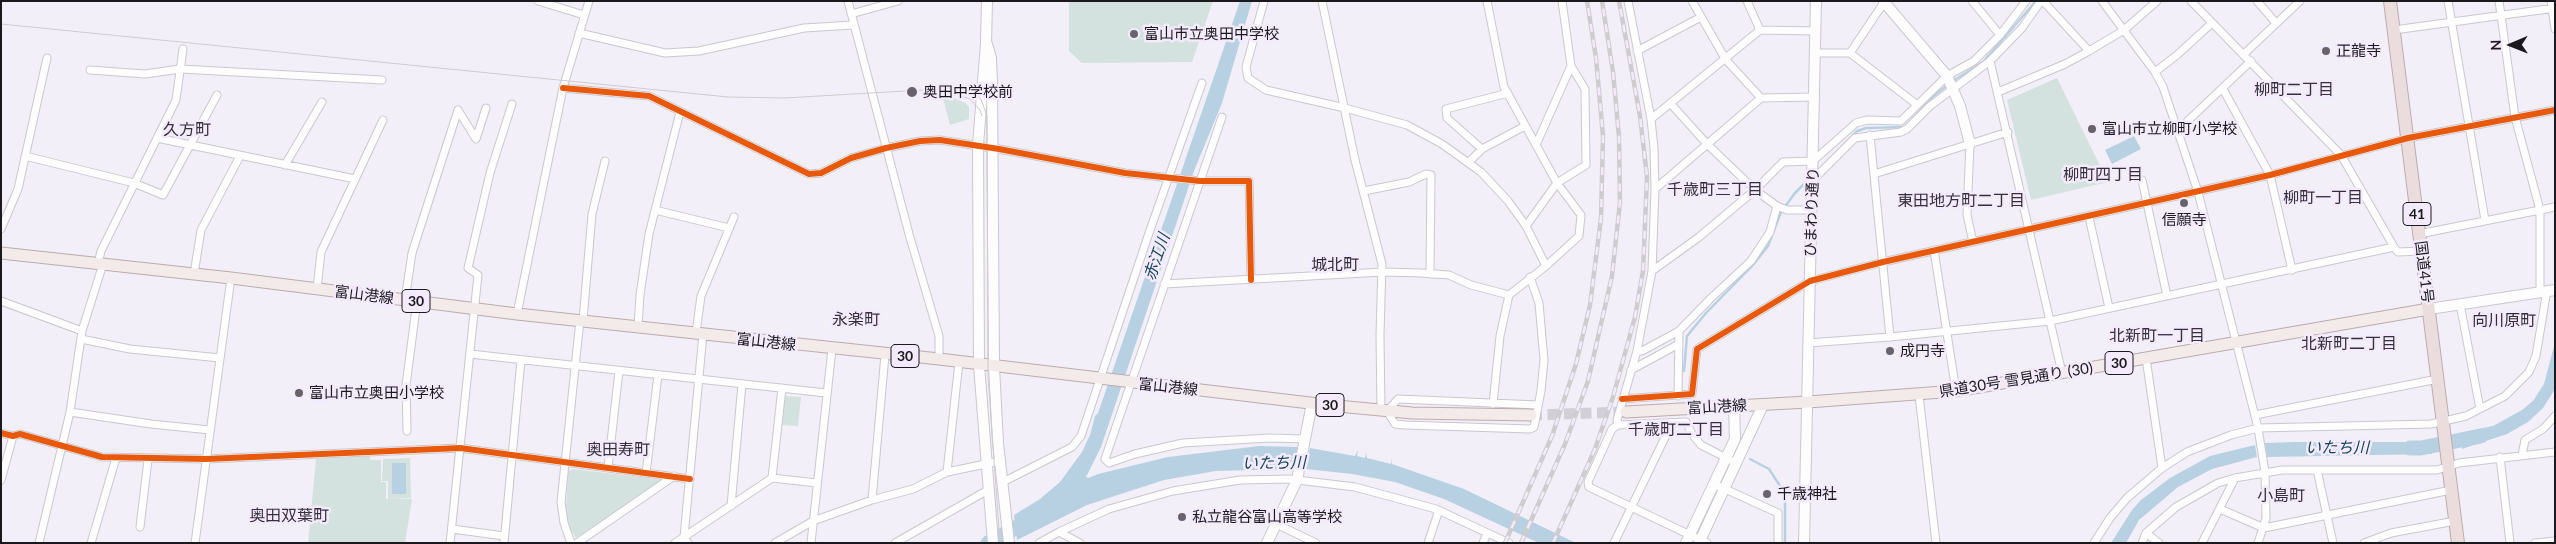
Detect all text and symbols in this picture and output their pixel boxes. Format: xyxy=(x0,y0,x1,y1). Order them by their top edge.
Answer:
north arrow xyxy=(2486,20,2536,70)
place label: 富山市立奥田中学校 xyxy=(1144,25,1279,43)
marker: 富山市立奥田中学校 xyxy=(1128,28,1140,40)
text: N xyxy=(2487,40,2504,51)
place label: 正龍寺 xyxy=(2336,42,2381,60)
marker: 正龍寺 xyxy=(2320,45,2332,57)
district label: 柳町二丁目 xyxy=(2254,80,2334,100)
place label: 奥田中学校前 xyxy=(923,83,1013,101)
marker: 奥田中学校前 xyxy=(905,85,919,99)
district label: 久方町 xyxy=(163,120,211,140)
place label: 富山市立柳町小学校 xyxy=(2102,120,2237,138)
marker: 富山市立柳町小学校 xyxy=(2086,123,2098,135)
district label: 柳町四丁目 xyxy=(2063,165,2143,185)
street label: ひまわり通り xyxy=(1801,167,1823,257)
district label: 千歳町三丁目 xyxy=(1667,180,1763,200)
district label: 柳町一丁目 xyxy=(2283,188,2363,208)
district label: 東田地方町二丁目 xyxy=(1897,191,2025,211)
marker: 信願寺 xyxy=(2178,197,2190,209)
road number: 41 xyxy=(2403,202,2431,225)
place label: 信願寺 xyxy=(2162,211,2206,229)
water label: 赤江川 xyxy=(1140,231,1174,283)
street label: 国道41号 xyxy=(2411,240,2437,304)
district label: 城北町 xyxy=(1311,255,1359,275)
street label: 富山港線 xyxy=(333,282,395,308)
road number: 30 xyxy=(402,290,430,312)
district label: 永楽町 xyxy=(832,310,880,330)
district label: 向川原町 xyxy=(2472,311,2536,331)
district label: 北新町一丁目 xyxy=(2109,326,2205,346)
street label: 富山港線 xyxy=(735,330,797,354)
district label: 北新町二丁目 xyxy=(2301,334,2397,354)
place label: 成円寺 xyxy=(1900,342,1945,360)
road number: 30 xyxy=(891,344,919,368)
marker: 成円寺 xyxy=(1884,345,1896,357)
road number: 30 xyxy=(2105,352,2133,374)
street label: 県道30号 雪見通り (30) xyxy=(1938,359,2094,401)
street label: 富山港線 xyxy=(1137,375,1199,399)
place label: 富山市立奥田小学校 xyxy=(309,384,444,402)
marker: 富山市立奥田小学校 xyxy=(293,387,305,399)
road number: 30 xyxy=(1316,394,1344,416)
street label: 富山港線 xyxy=(1687,396,1747,418)
district label: 千歳町二丁目 xyxy=(1628,420,1724,440)
water label: いたち川 xyxy=(2305,438,2369,458)
district label: 奥田寿町 xyxy=(586,440,650,460)
water label: いたち川 xyxy=(1242,453,1306,473)
place label: 千歳神社 xyxy=(1777,485,1837,503)
district label: 小島町 xyxy=(2257,486,2305,506)
marker: 千歳神社 xyxy=(1761,488,1773,500)
district label: 奥田双葉町 xyxy=(249,506,329,526)
place label: 私立龍谷富山高等学校 xyxy=(1192,508,1342,526)
marker: 私立龍谷富山高等学校 xyxy=(1176,511,1188,523)

